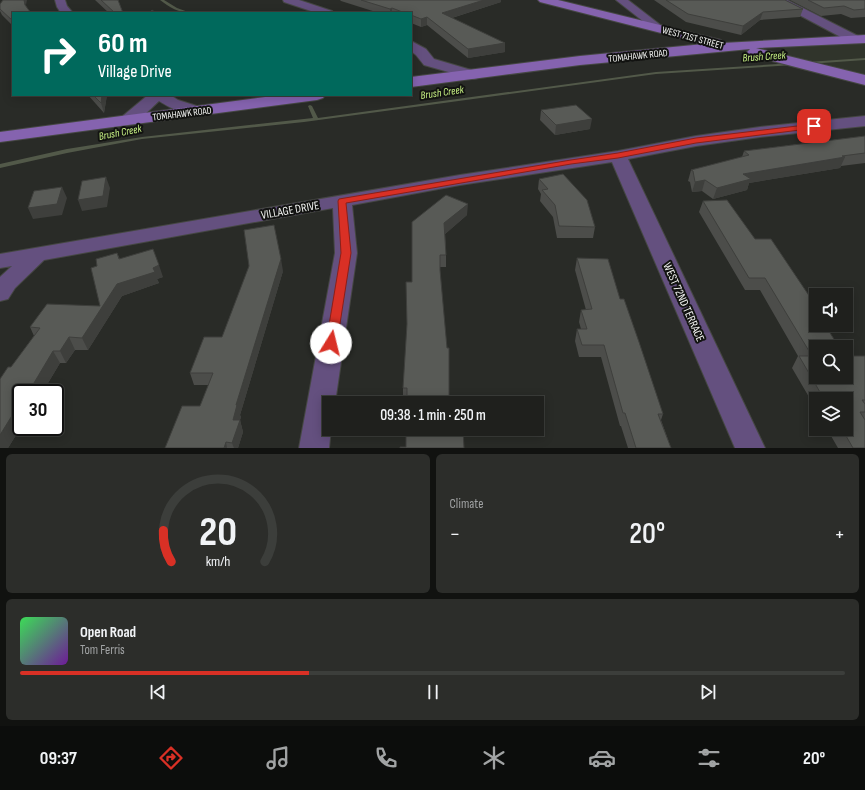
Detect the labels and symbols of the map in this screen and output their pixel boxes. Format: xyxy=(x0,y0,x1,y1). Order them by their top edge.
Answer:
street label: WEST 71ST STREET xyxy=(661,24,725,52)
street label: TOMAHAWK ROAD xyxy=(608,47,668,65)
water label: Brush Creek xyxy=(742,48,787,64)
water label: Brush Creek xyxy=(420,83,465,102)
street label: TOMAHAWK ROAD xyxy=(152,104,212,124)
pin xyxy=(797,109,831,143)
water label: Brush Creek xyxy=(98,122,144,143)
street label: VILLAGE DRIVE xyxy=(260,198,320,223)
street label: WEST 72ND TERRACE xyxy=(659,260,708,344)
position arrow xyxy=(310,322,352,364)
speed limit sign: 30 xyxy=(12,384,64,436)

